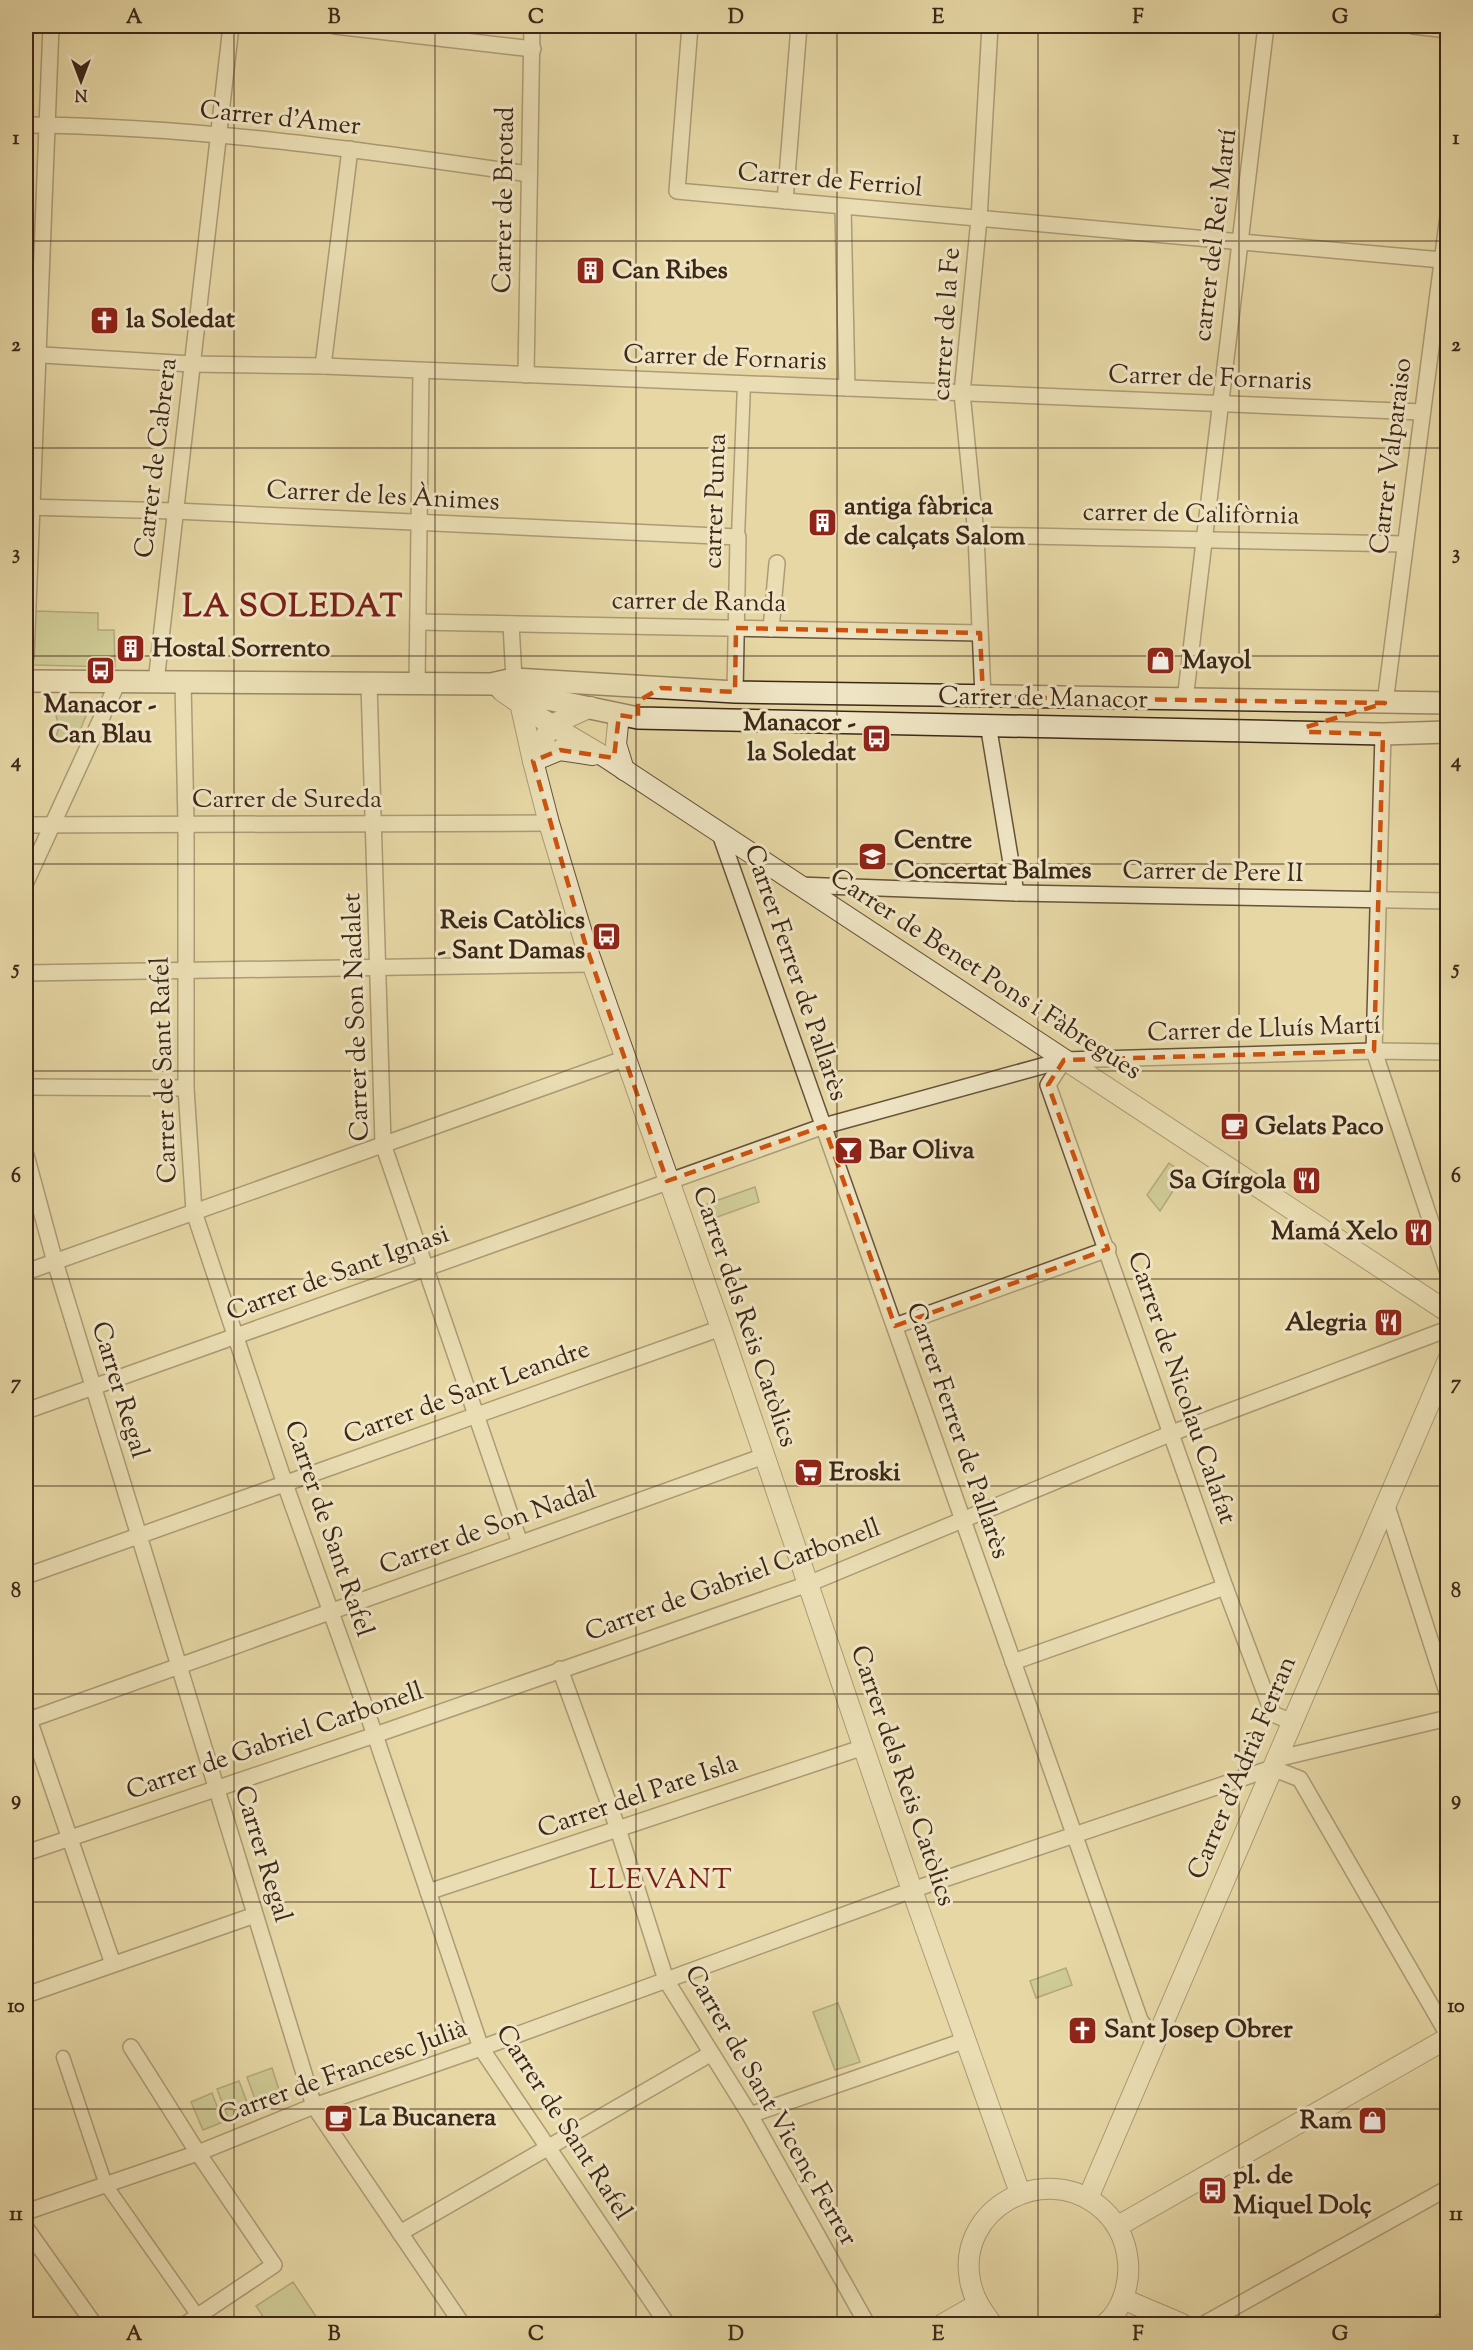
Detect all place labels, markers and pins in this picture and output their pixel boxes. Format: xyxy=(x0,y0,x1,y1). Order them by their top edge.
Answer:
place label: Can Ribes xyxy=(612,253,728,290)
building icon: Can Ribes xyxy=(575,255,607,287)
place label: la Soledat xyxy=(126,302,235,339)
church icon: la Soledat xyxy=(89,304,121,336)
place label: antiga fàbrica de calçats Salom xyxy=(844,489,1026,556)
building icon: antiga fàbrica de calçats Salom xyxy=(807,506,839,538)
place label: Hostal Sorrento xyxy=(152,631,330,668)
building icon: Hostal Sorrento xyxy=(115,633,147,665)
place label: Mayol xyxy=(1182,643,1252,680)
shop icon: Mayol xyxy=(1145,645,1177,677)
bus stop icon: Manacor - Can Blau xyxy=(84,655,116,687)
place label: Manacor - Can Blau xyxy=(44,687,157,754)
place label: Manacor - la Soledat xyxy=(743,705,856,772)
bus stop icon: Manacor - la Soledat xyxy=(861,722,893,754)
place label: Centre Concertat Balmes xyxy=(894,823,1091,890)
school or university icon: Centre Concertat Balmes xyxy=(857,840,889,872)
place label: Reis Catòlics - Sant Damas xyxy=(437,903,585,970)
bus stop icon: Reis Catòlics - Sant Damas xyxy=(590,920,622,952)
place label: Gelats Paco xyxy=(1255,1109,1384,1146)
cafe icon: Gelats Paco xyxy=(1218,1111,1250,1143)
place label: Bar Oliva xyxy=(869,1133,975,1170)
bar icon: Bar Oliva xyxy=(832,1135,864,1167)
place label: Sa Gírgola xyxy=(1169,1163,1286,1200)
restaurant icon: Sa Gírgola xyxy=(1291,1165,1323,1197)
place label: Mamá Xelo xyxy=(1271,1214,1398,1251)
restaurant icon: Mamá Xelo xyxy=(1403,1216,1435,1248)
place label: Alegria xyxy=(1285,1305,1367,1342)
restaurant icon: Alegria xyxy=(1372,1307,1404,1339)
place label: Eroski xyxy=(829,1455,901,1492)
supermarket icon: Eroski xyxy=(792,1457,824,1489)
place label: Sant Josep Obrer xyxy=(1104,2012,1293,2049)
church icon: Sant Josep Obrer xyxy=(1067,2014,1099,2046)
place label: La Bucanera xyxy=(359,2100,496,2137)
cafe icon: La Bucanera xyxy=(322,2102,354,2134)
place label: Ram xyxy=(1300,2103,1352,2140)
shop icon: Ram xyxy=(1357,2105,1389,2137)
place label: pl. de Miquel Dolç xyxy=(1233,2158,1372,2225)
bus stop icon: pl. de Miquel Dolç xyxy=(1196,2175,1228,2207)

